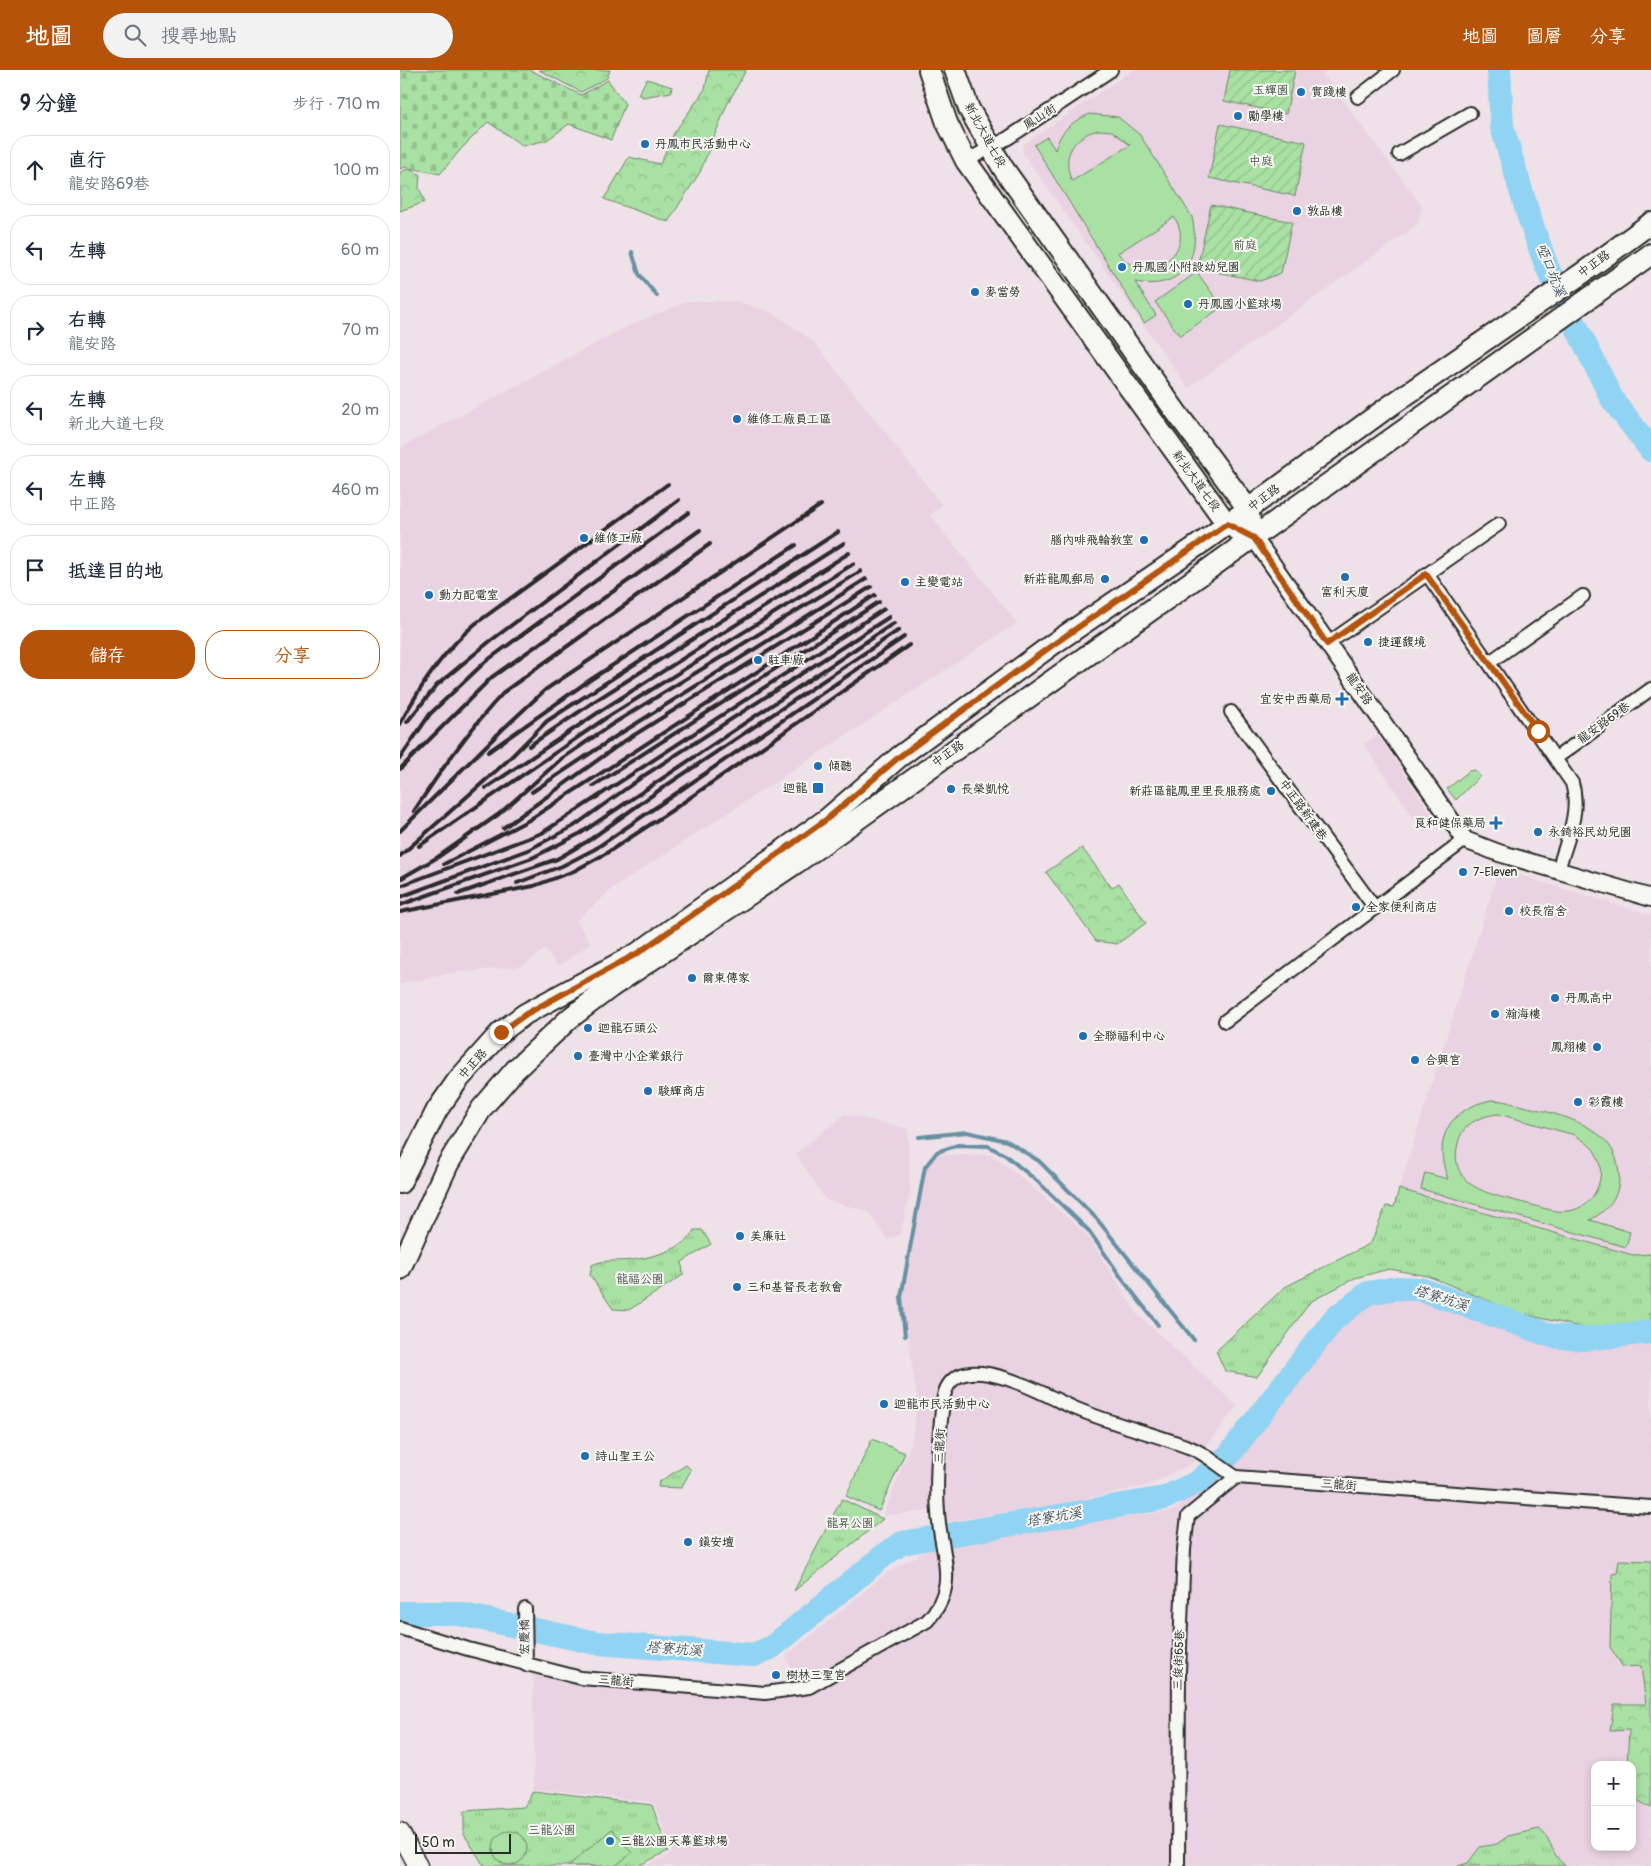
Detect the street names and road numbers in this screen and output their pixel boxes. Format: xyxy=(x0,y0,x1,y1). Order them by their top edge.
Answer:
street label: 新北大道七段 xyxy=(961,100,1009,170)
street label: 鳳山街 xyxy=(1021,101,1059,133)
street label: 中正路 xyxy=(1575,247,1613,281)
street label: 新北大道七段 xyxy=(1169,447,1223,515)
street label: 中正路 xyxy=(1245,481,1283,515)
street label: 龍安路 xyxy=(1343,670,1375,708)
street label: 龍安路69巷 xyxy=(1575,699,1633,747)
street label: 中正路 xyxy=(929,738,967,770)
street label: 中正路新建巷 xyxy=(1276,776,1330,844)
street label: 中正路 xyxy=(455,1046,491,1082)
street label: 三龍街 xyxy=(932,1428,948,1464)
street label: 三龍街 xyxy=(1321,1476,1357,1494)
street label: 宏慶橋 xyxy=(517,1619,533,1655)
street label: 三俊街65巷 xyxy=(1170,1629,1188,1691)
street label: 三龍街 xyxy=(597,1672,635,1690)

